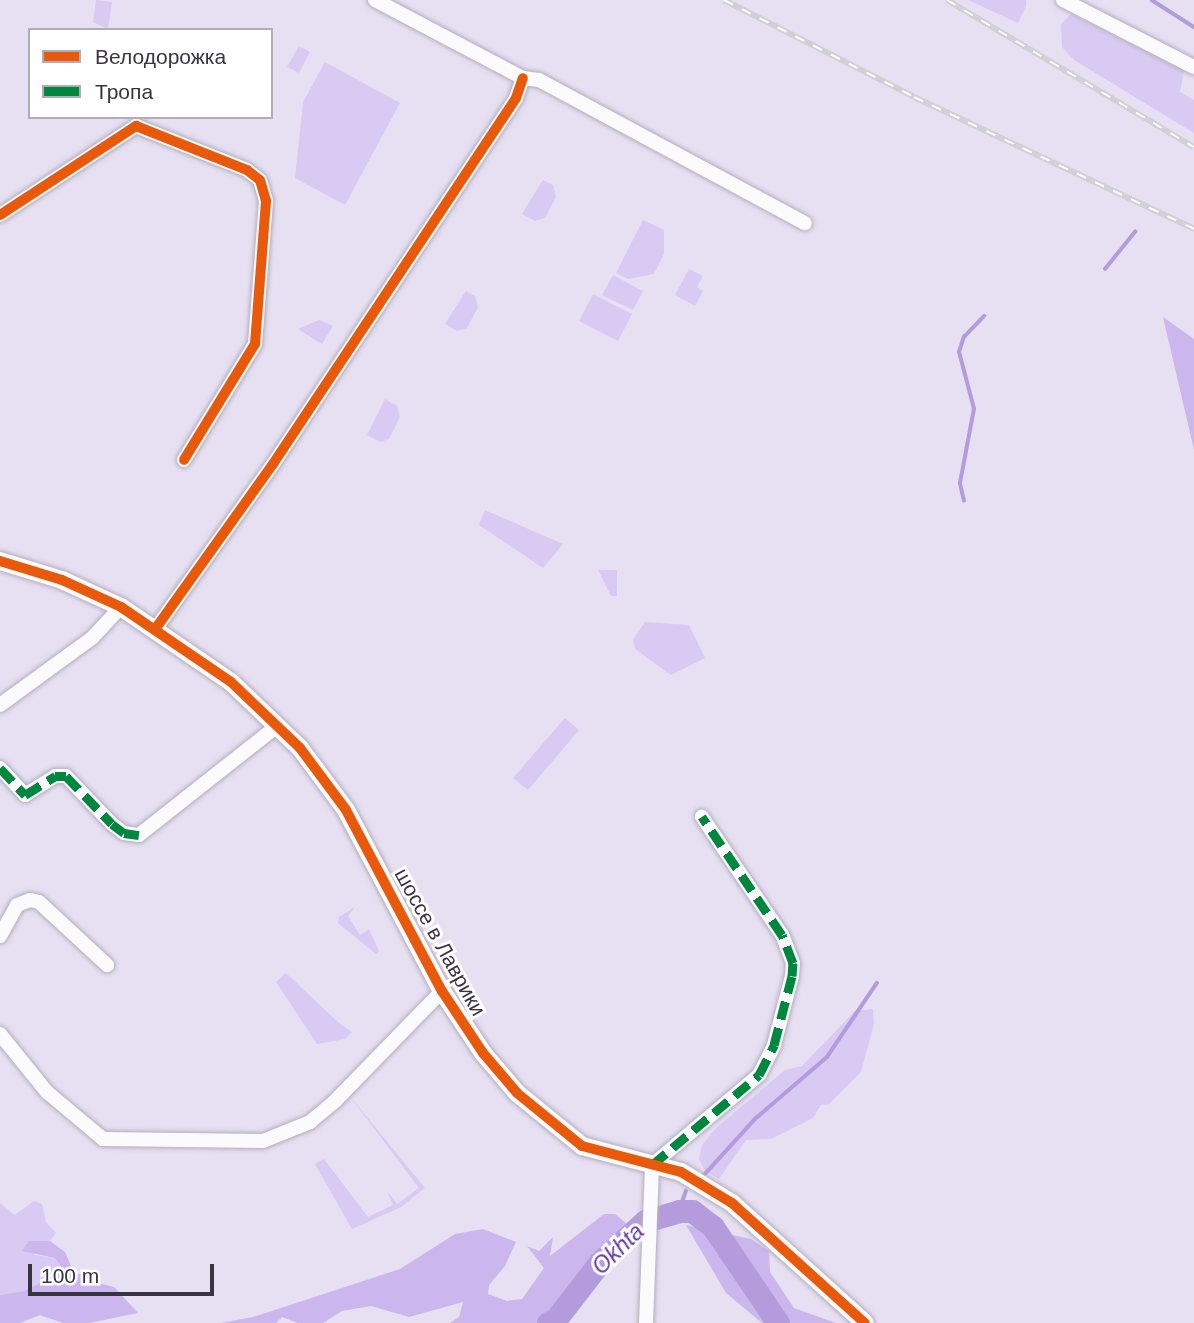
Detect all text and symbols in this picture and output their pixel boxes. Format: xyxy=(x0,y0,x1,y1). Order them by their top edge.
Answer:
legend xyxy=(28,28,273,119)
text: Велодорожка xyxy=(95,45,226,68)
text: Тропа xyxy=(95,80,153,103)
street label: шоссе в Лаврики xyxy=(389,864,491,1020)
water label: Okhta xyxy=(586,1218,650,1280)
scale bar xyxy=(32,1250,217,1294)
text: 100 m xyxy=(41,1264,99,1287)

